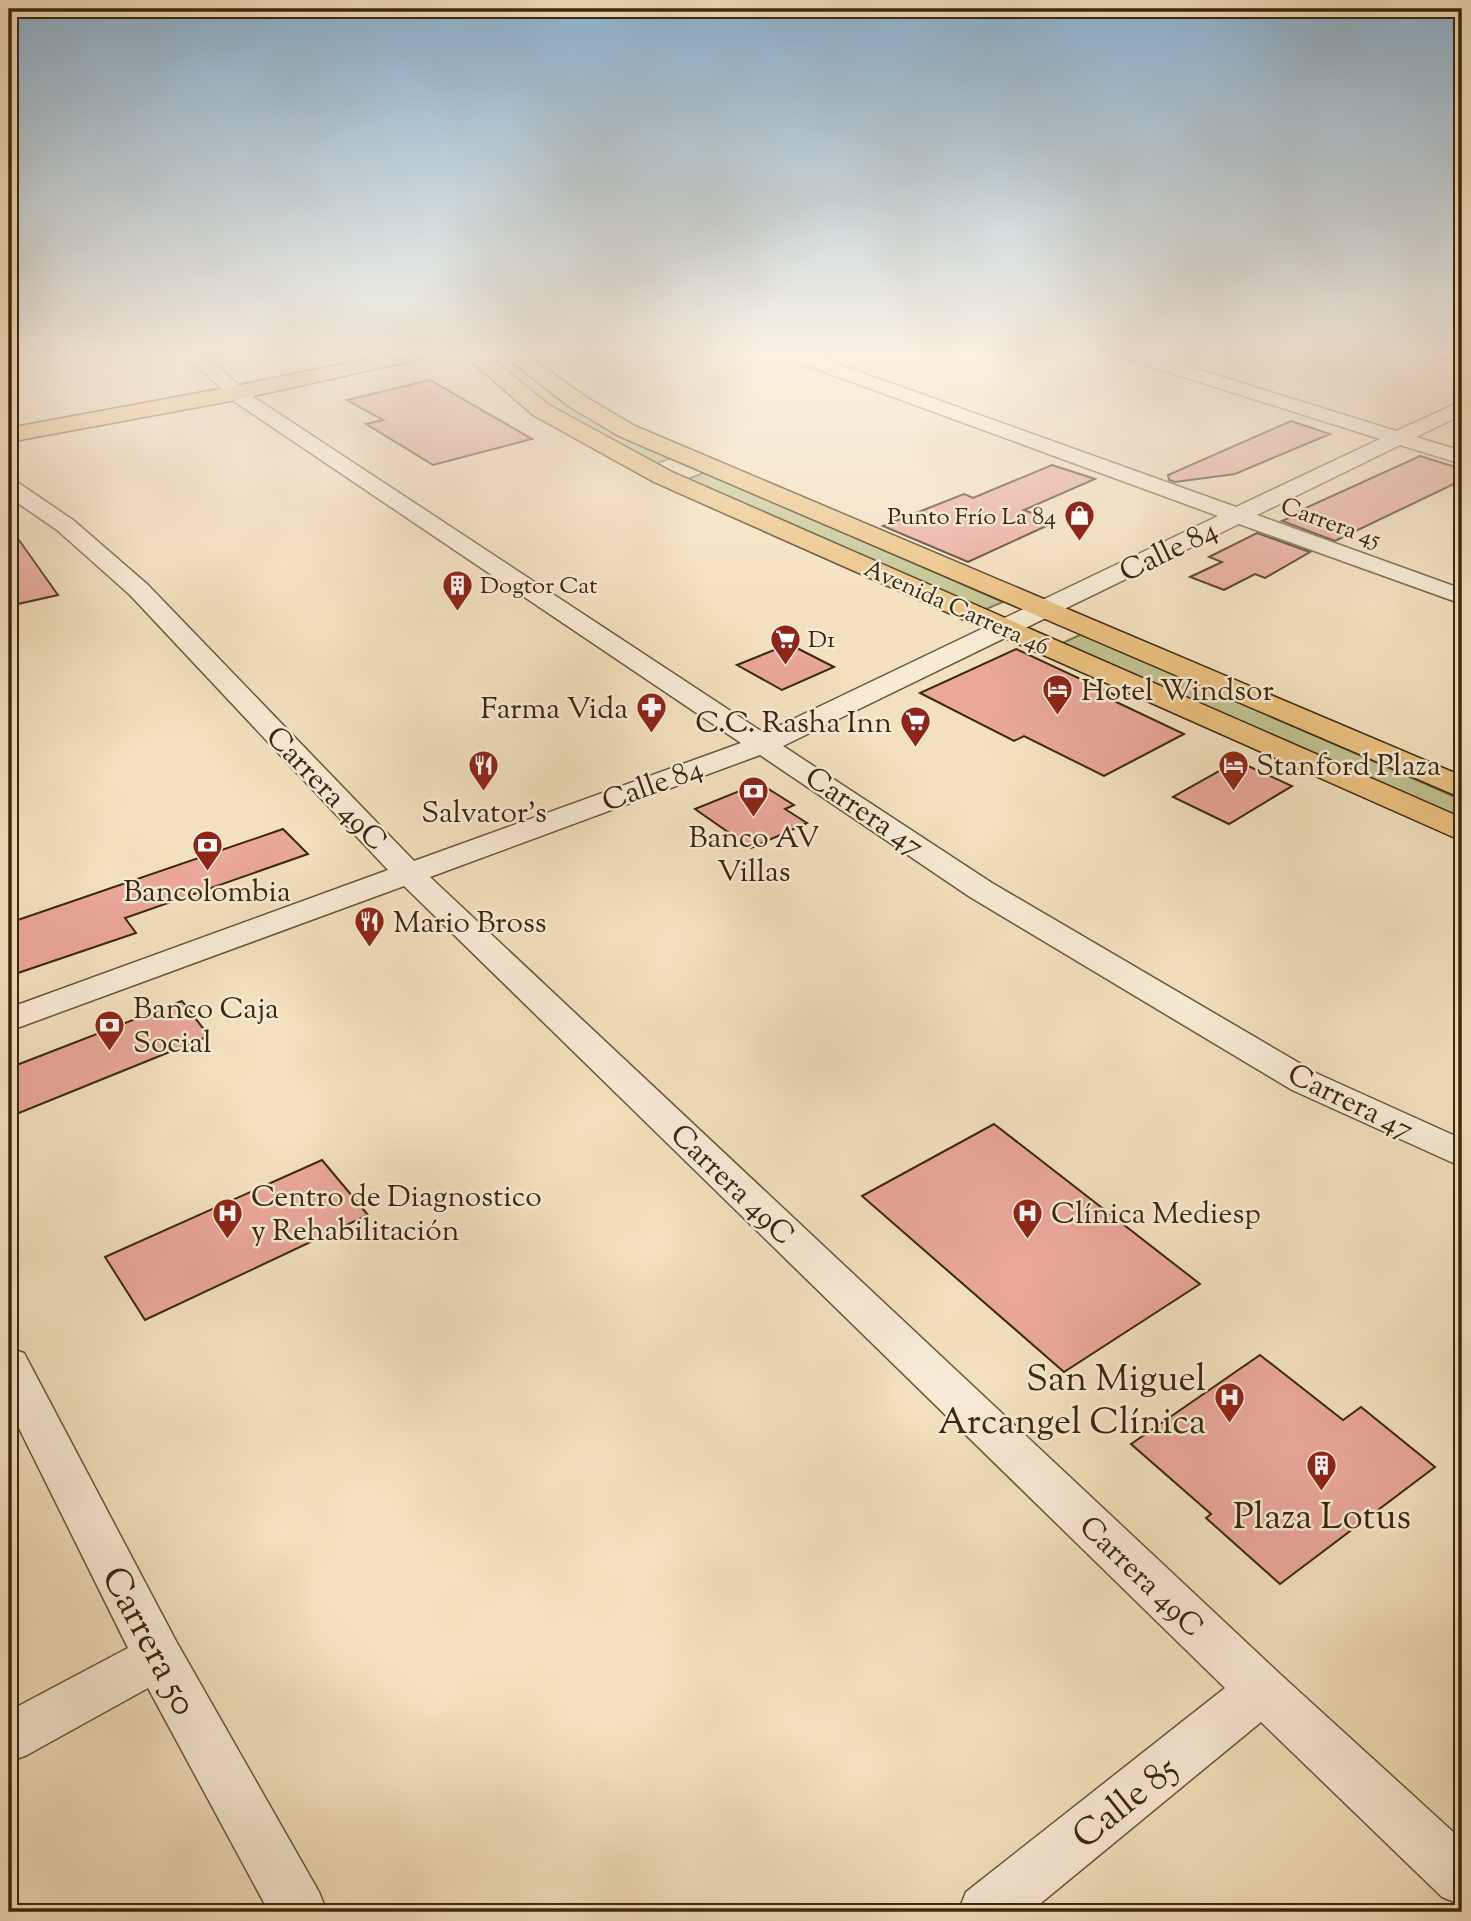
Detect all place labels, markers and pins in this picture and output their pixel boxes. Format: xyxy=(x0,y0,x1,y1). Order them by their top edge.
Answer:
shop icon: Punto Frío La 84 xyxy=(1062,499,1096,543)
place label: Punto Frío La 84 xyxy=(887,501,1056,535)
building icon: Dogtor Cat xyxy=(440,568,474,612)
place label: Dogtor Cat xyxy=(480,570,597,604)
supermarket icon: D1 xyxy=(768,622,802,666)
place label: D1 xyxy=(808,624,835,658)
place label: Hotel Windsor xyxy=(1081,671,1274,714)
hotel icon: Hotel Windsor xyxy=(1041,673,1075,717)
place label: Farma Vida xyxy=(481,689,628,732)
pharmacy icon: Farma Vida xyxy=(634,691,668,735)
place label: C.C. Rasha Inn xyxy=(695,703,892,746)
supermarket icon: C.C. Rasha Inn xyxy=(898,705,932,749)
place label: Stanford Plaza xyxy=(1256,746,1441,789)
hotel icon: Stanford Plaza xyxy=(1216,748,1250,792)
restaurant icon: Salvator's xyxy=(467,749,501,793)
bank icon: Banco AV Villas xyxy=(737,774,771,818)
place label: Salvator's xyxy=(421,793,547,836)
place label: Banco AV Villas xyxy=(689,818,819,895)
bank icon: Bancolombia xyxy=(190,828,224,872)
place label: Bancolombia xyxy=(123,872,291,915)
place label: Mario Bross xyxy=(393,903,547,946)
restaurant icon: Mario Bross xyxy=(353,905,387,949)
place label: Banco Caja Social xyxy=(133,989,279,1066)
bank icon: Banco Caja Social xyxy=(93,1008,127,1052)
place label: Centro de Diagnostico y Rehabilitación xyxy=(251,1177,542,1254)
place label: Clínica Mediesp xyxy=(1051,1194,1261,1237)
hospital icon: Centro de Diagnostico y Rehabilitación xyxy=(211,1196,245,1240)
hospital icon: Clínica Mediesp xyxy=(1011,1196,1045,1240)
place label: San Miguel Arcangel Clínica xyxy=(938,1354,1206,1451)
hospital icon: San Miguel Arcangel Clínica xyxy=(1212,1381,1246,1425)
building icon: Plaza Lotus xyxy=(1305,1448,1339,1492)
place label: Plaza Lotus xyxy=(1233,1492,1411,1546)

